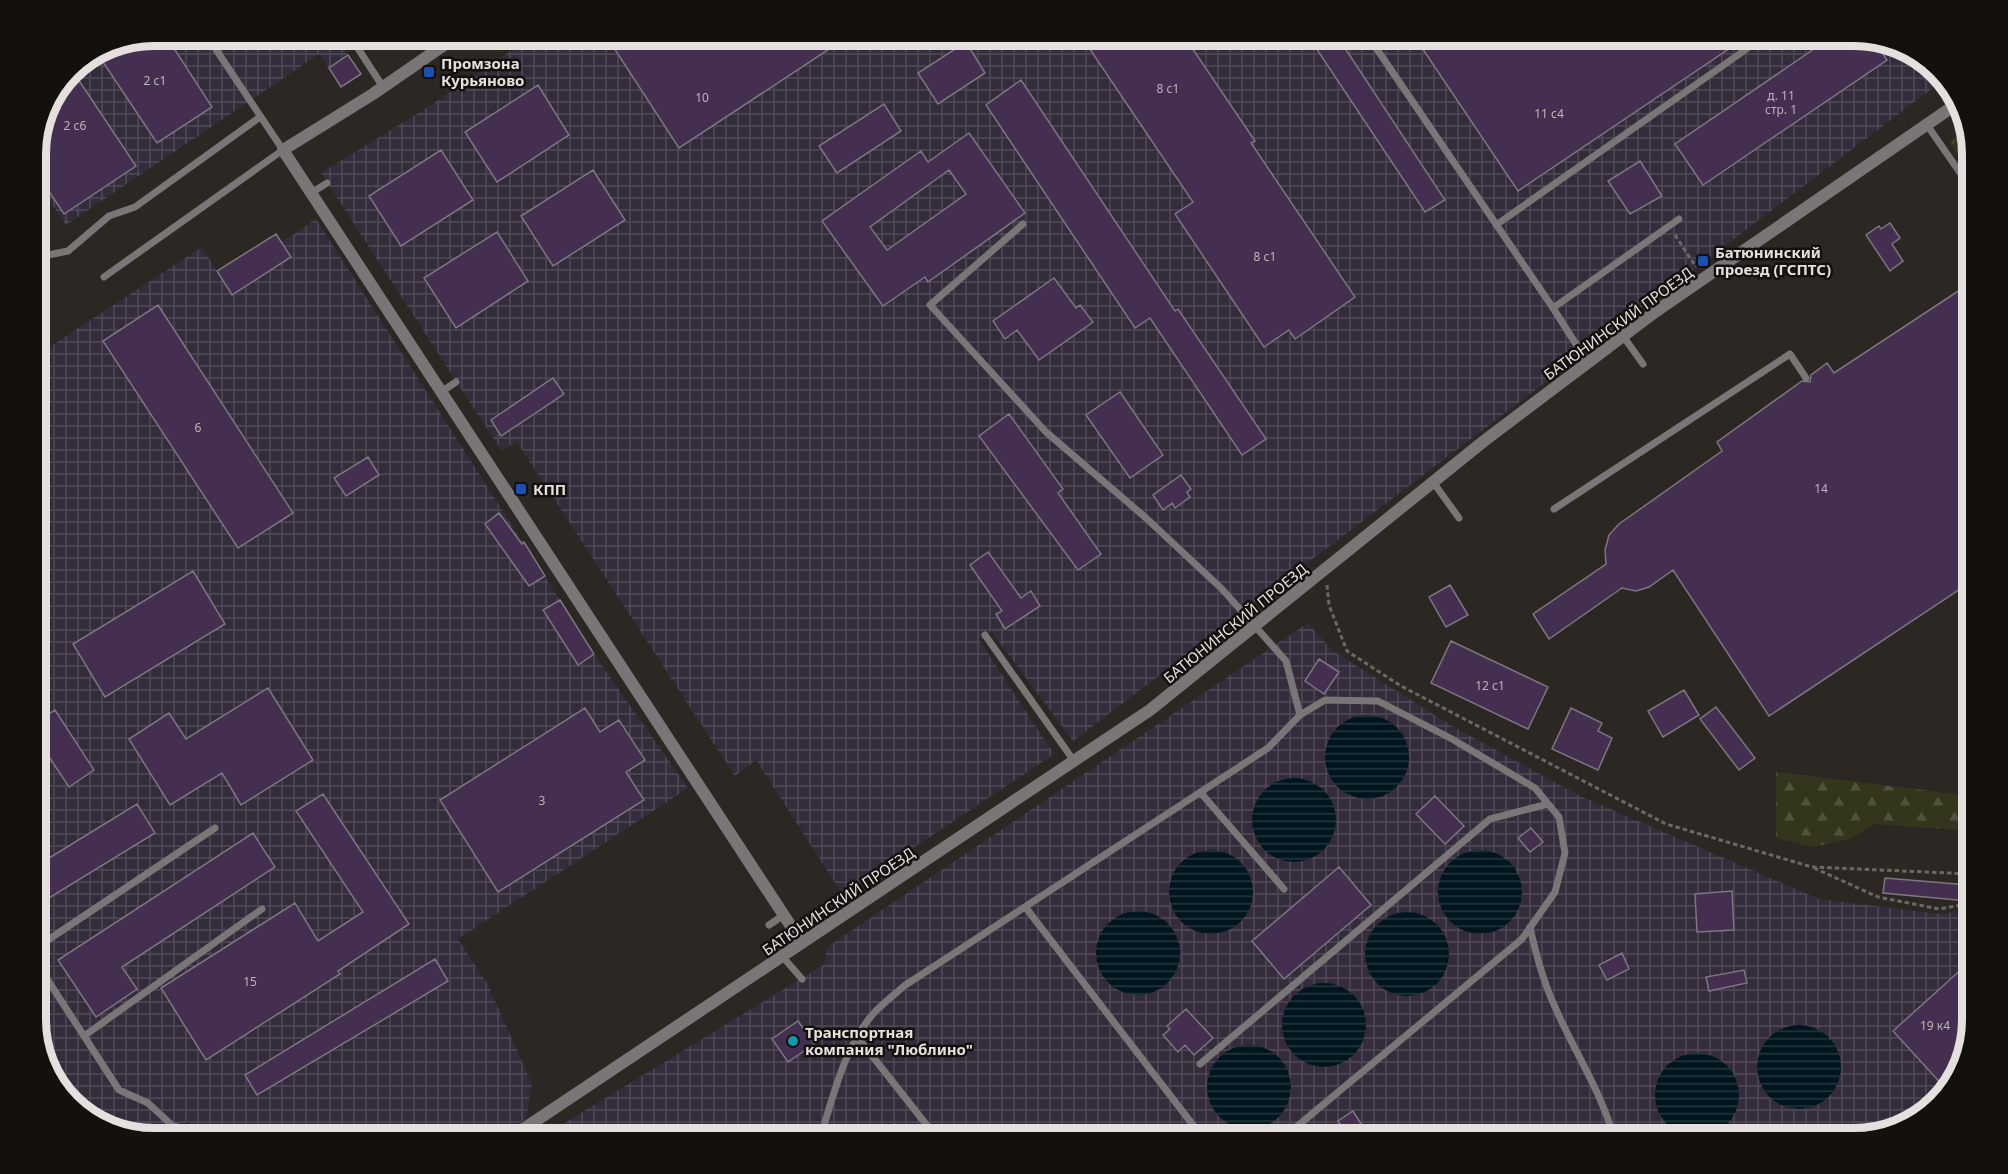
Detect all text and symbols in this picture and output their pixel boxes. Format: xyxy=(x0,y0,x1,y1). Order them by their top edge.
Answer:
place label: Промзона Курьяново xyxy=(441,53,524,90)
marker: Промзона Курьяново xyxy=(422,65,436,79)
house number: 2 с1 xyxy=(144,72,166,89)
house number: 8 с1 xyxy=(1157,80,1179,97)
house number: д. 11 стр. 1 xyxy=(1765,87,1797,118)
house number: 10 xyxy=(695,89,709,106)
house number: 11 с4 xyxy=(1534,105,1564,122)
house number: 2 с6 xyxy=(64,117,87,134)
place label: Батюнинский проезд (ГСПТС) xyxy=(1715,242,1831,279)
house number: 8 с1 xyxy=(1254,248,1276,265)
marker: Батюнинский проезд (ГСПТС) xyxy=(1696,254,1710,268)
street label: БАТЮНИНСКИЙ ПРОЕЗД xyxy=(1539,262,1697,384)
house number: 6 xyxy=(195,419,202,436)
place label: КПП xyxy=(533,479,566,499)
house number: 14 xyxy=(1814,480,1828,497)
marker: КПП xyxy=(514,482,528,496)
street label: БАТЮНИНСКИЙ ПРОЕЗД xyxy=(1159,559,1311,687)
house number: 12 с1 xyxy=(1475,677,1505,694)
house number: 3 xyxy=(539,792,546,809)
street label: БАТЮНИНСКИЙ ПРОЕЗД xyxy=(758,842,918,960)
house number: 15 xyxy=(243,973,257,990)
house number: 19 к4 xyxy=(1920,1017,1950,1034)
place label: Транспортная компания "Люблино" xyxy=(805,1022,973,1059)
marker: Транспортная компания "Люблино" xyxy=(786,1034,800,1048)

